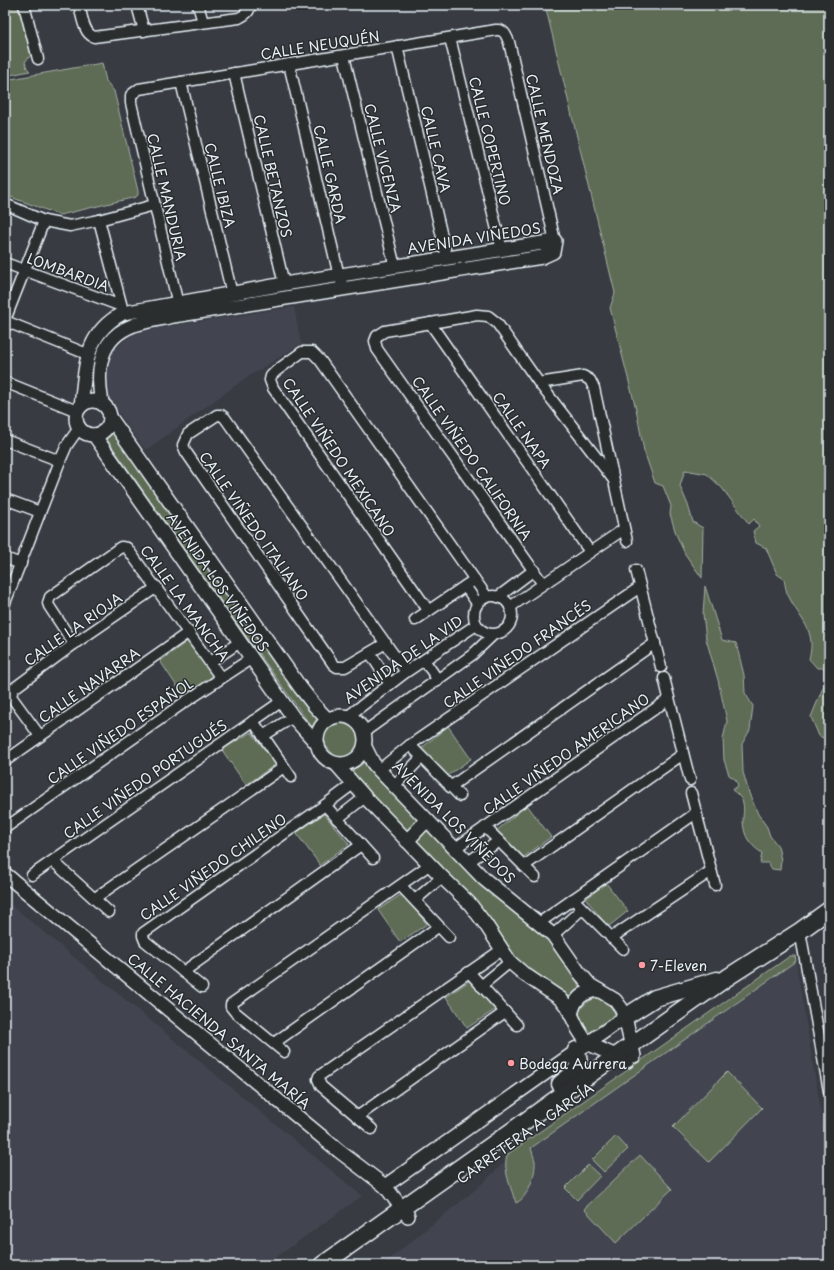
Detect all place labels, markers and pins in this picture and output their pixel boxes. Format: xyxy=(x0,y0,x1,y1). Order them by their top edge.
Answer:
place label: 7-Eleven xyxy=(650,955,707,976)
marker: 7-Eleven xyxy=(637,960,647,970)
place label: Bodega Aurrera xyxy=(519,1053,627,1074)
marker: Bodega Aurrera xyxy=(506,1058,516,1068)

